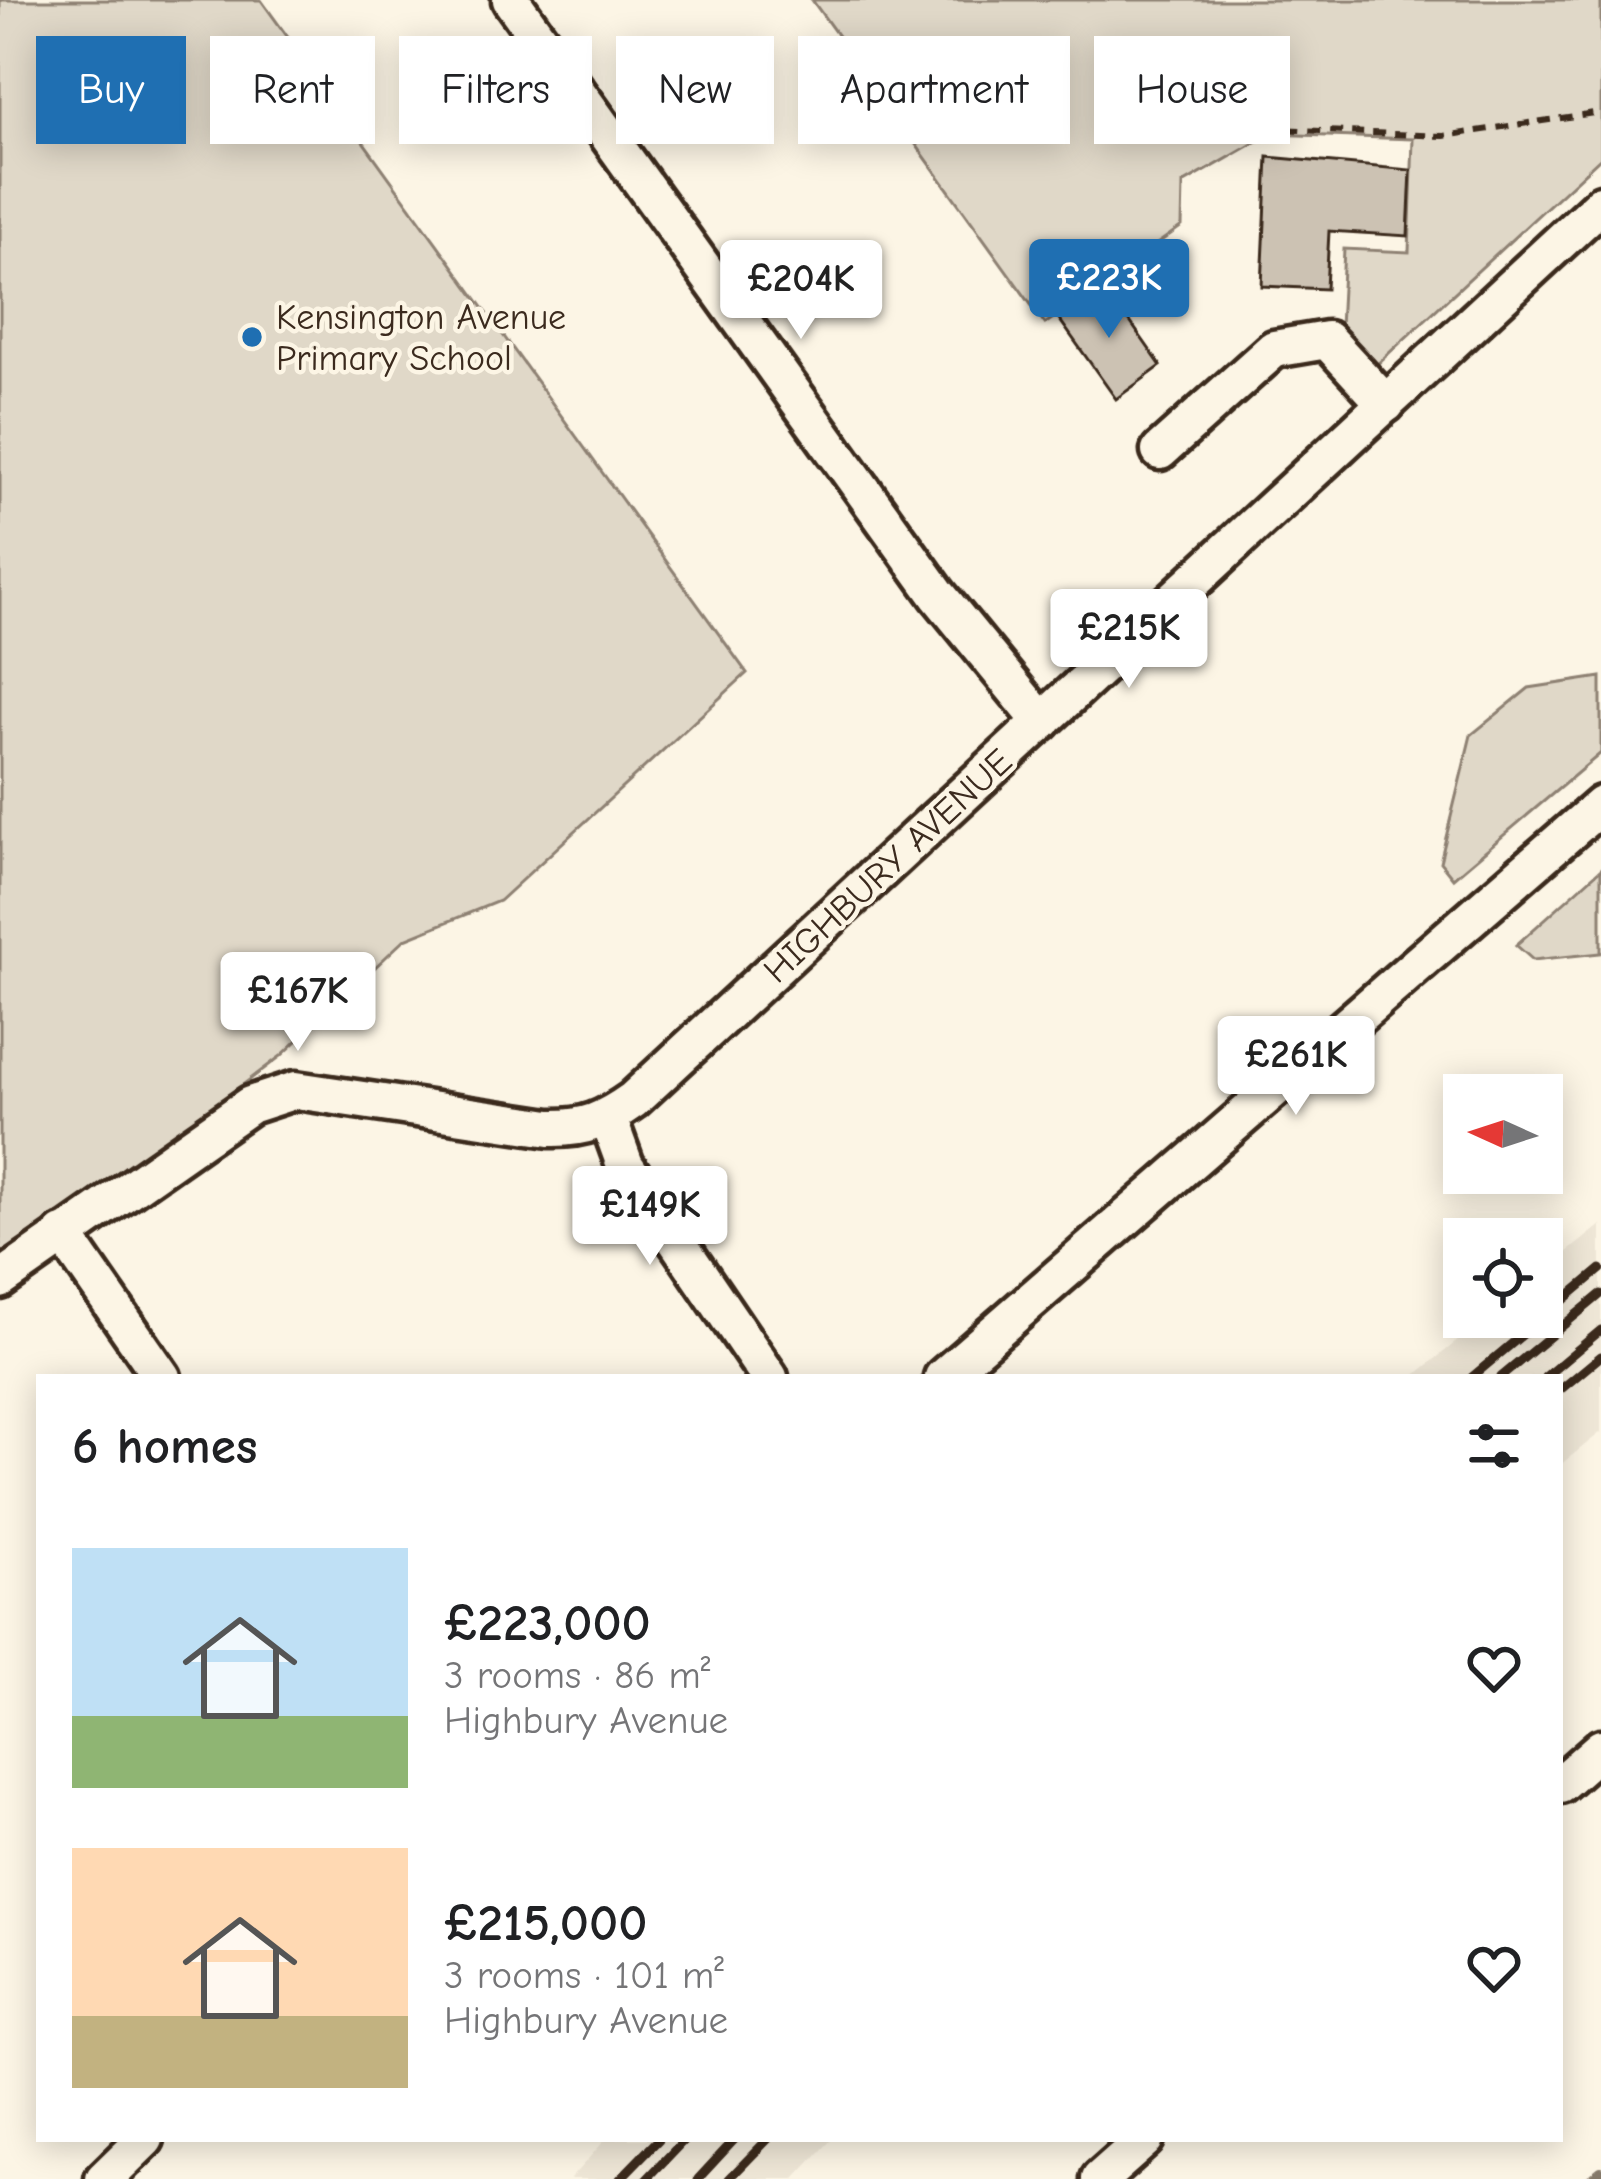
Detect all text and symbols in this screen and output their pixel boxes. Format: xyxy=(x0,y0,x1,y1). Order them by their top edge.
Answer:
chip: Buy xyxy=(36,36,186,144)
chip: Rent xyxy=(210,36,375,144)
chip: Filters xyxy=(399,36,592,144)
chip: New xyxy=(616,36,774,144)
chip: Apartment xyxy=(798,36,1070,144)
chip: House xyxy=(1094,36,1290,144)
pin: £223K xyxy=(1025,239,1193,341)
pin: £204K xyxy=(717,240,885,342)
text: £223K xyxy=(1056,255,1162,300)
text: £204K xyxy=(747,256,855,301)
place label: Kensington Avenue Primary School xyxy=(276,297,566,379)
marker: Kensington Avenue Primary School xyxy=(239,324,265,350)
pin: £215K xyxy=(1045,589,1213,691)
text: £215K xyxy=(1077,605,1181,650)
street label: HIGHBURY AVENUE xyxy=(756,741,1020,991)
pin: £167K xyxy=(214,952,382,1054)
text: £167K xyxy=(248,968,348,1013)
pin: £261K xyxy=(1212,1016,1380,1118)
text: £261K xyxy=(1245,1032,1347,1077)
north arrow xyxy=(1443,1074,1563,1194)
map controls xyxy=(1443,1074,1563,1338)
pin: £149K xyxy=(566,1166,734,1268)
text: £149K xyxy=(599,1182,701,1227)
button: locate xyxy=(1443,1218,1563,1338)
icon: filters xyxy=(1461,1413,1527,1479)
text: 6 homes xyxy=(72,1417,257,1476)
text: £223,000 xyxy=(444,1594,651,1653)
icon: home xyxy=(168,1596,312,1740)
icon: heart xyxy=(1461,1635,1527,1701)
text: 3 rooms · 86 m² xyxy=(444,1653,710,1698)
text: Highbury Avenue xyxy=(444,1698,728,1743)
text: £215,000 xyxy=(444,1894,647,1953)
icon: home xyxy=(168,1896,312,2040)
icon: heart xyxy=(1461,1935,1527,2001)
text: 3 rooms · 101 m² xyxy=(444,1953,724,1998)
text: Highbury Avenue xyxy=(444,1998,728,2043)

